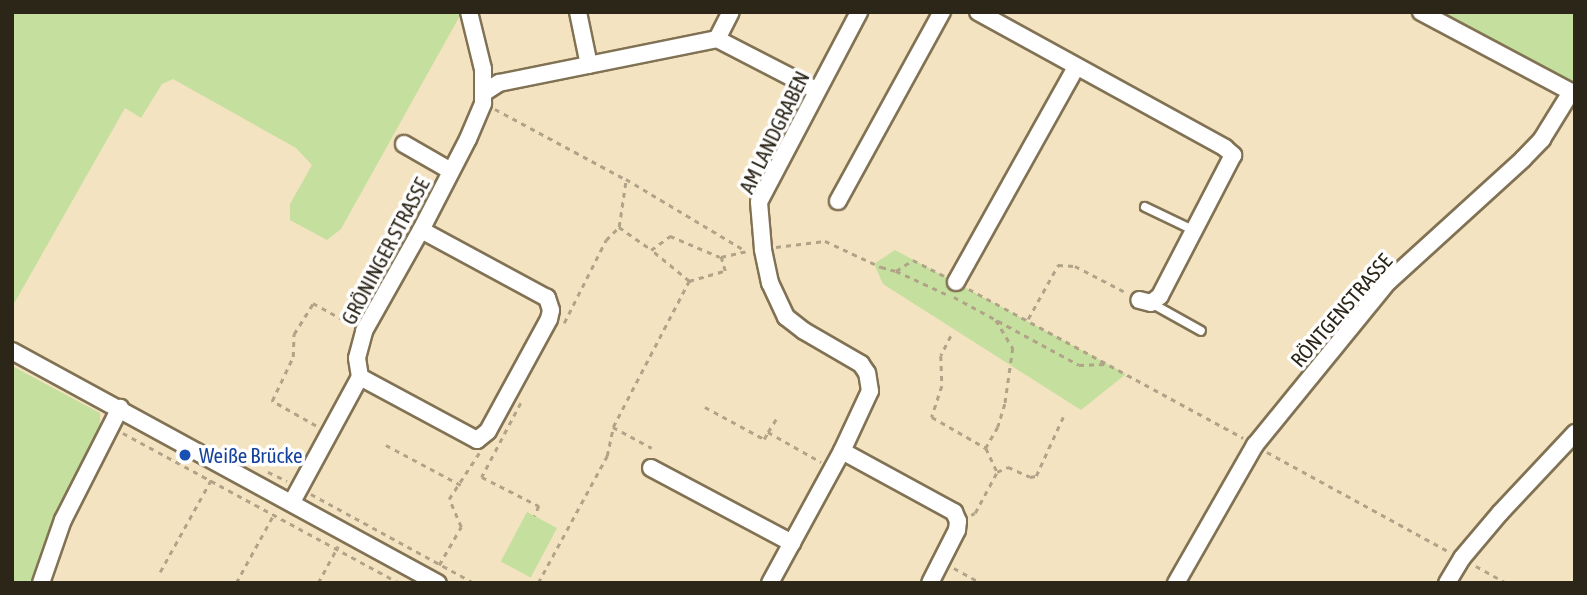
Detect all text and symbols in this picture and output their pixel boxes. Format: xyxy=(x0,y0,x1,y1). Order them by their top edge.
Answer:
street label: AM LANDGRABEN xyxy=(734,67,814,197)
street label: GRÖNINGER STRASSE xyxy=(336,173,434,329)
street label: RÖNTGENSTRASSE xyxy=(1285,248,1397,372)
place label: Weiße Brücke xyxy=(199,442,303,468)
marker: Weiße Brücke xyxy=(177,447,193,463)

